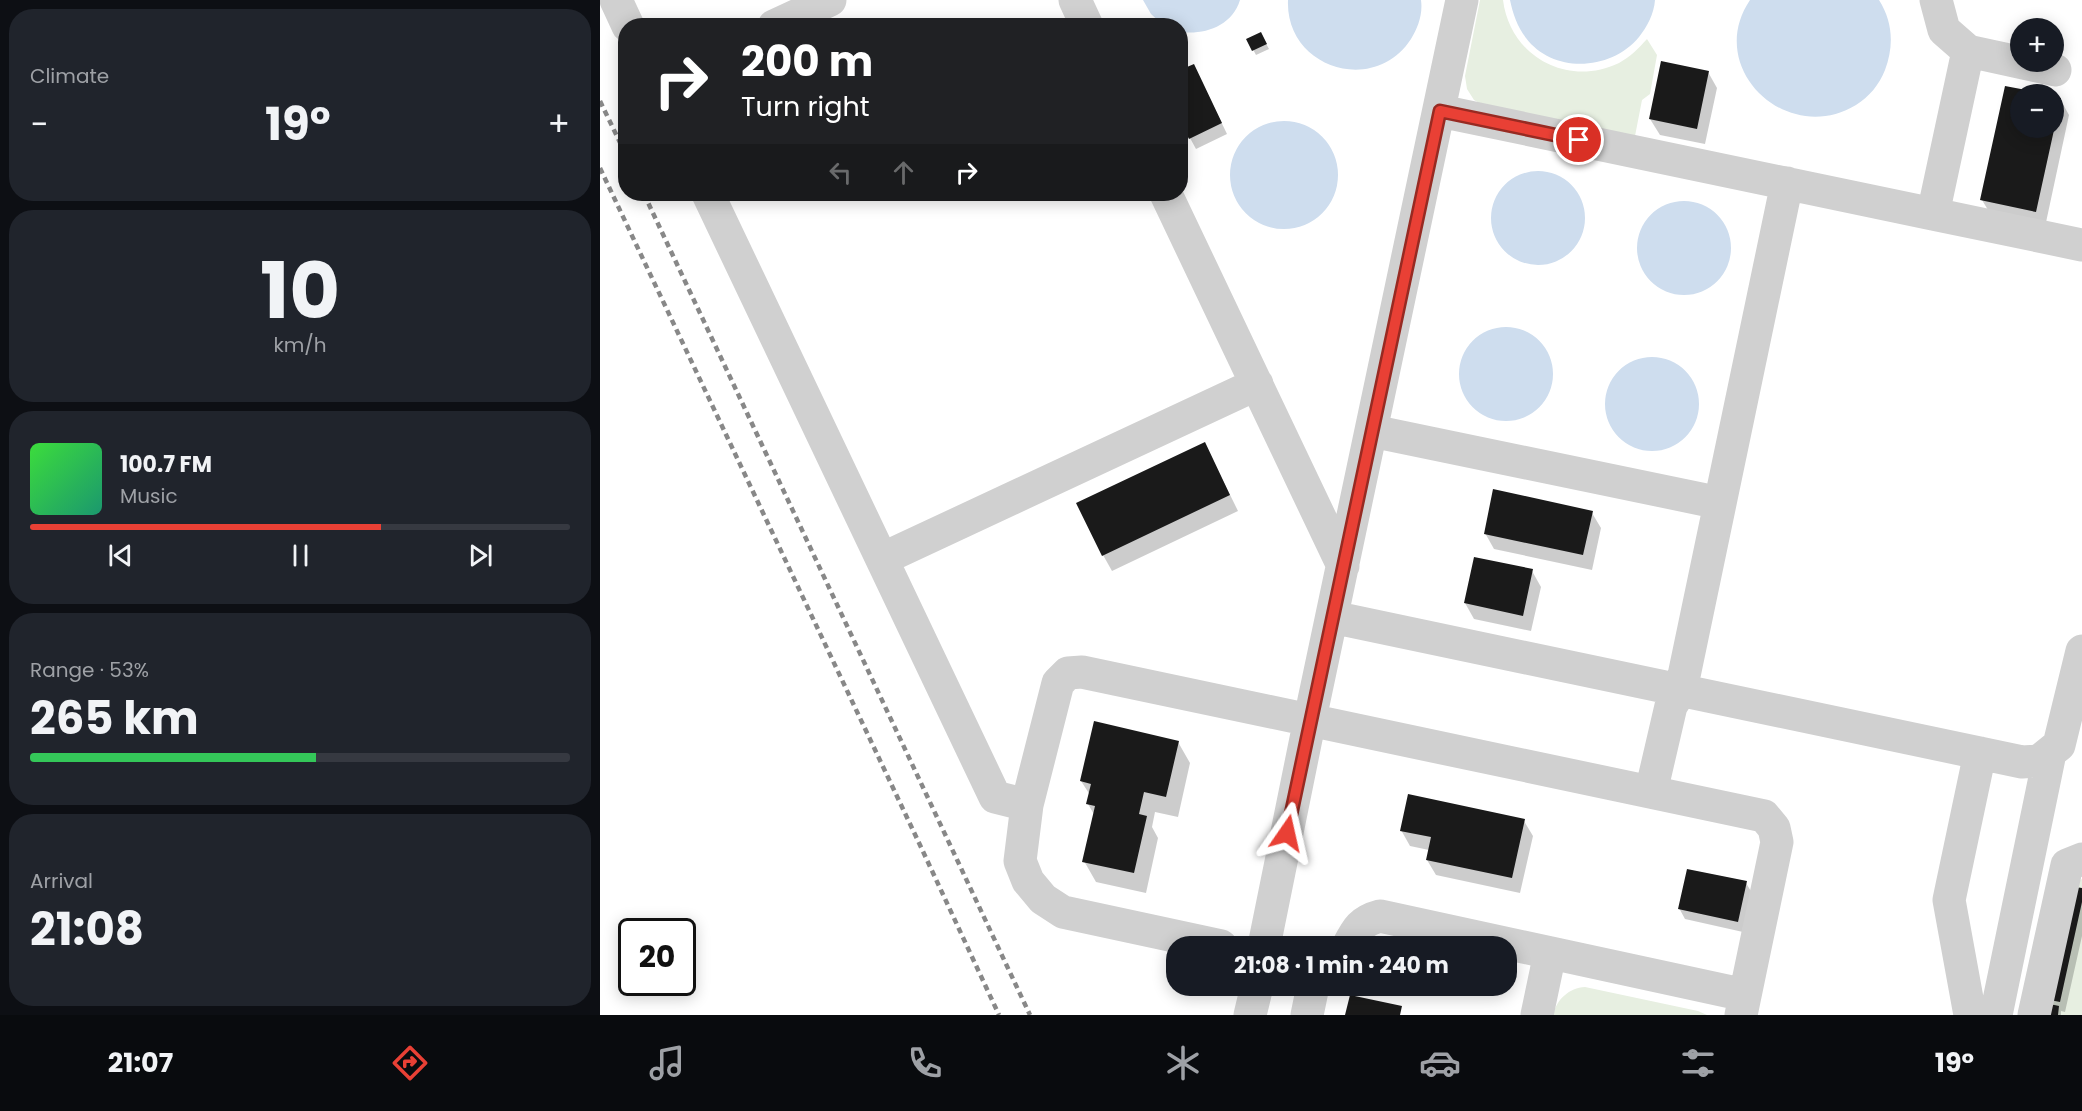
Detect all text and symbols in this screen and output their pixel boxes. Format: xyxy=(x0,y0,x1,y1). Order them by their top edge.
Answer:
map controls xyxy=(2010,18,2064,138)
button: + xyxy=(2010,18,2064,72)
text: 200 m xyxy=(741,32,873,91)
icon: right xyxy=(642,42,720,120)
text: Climate xyxy=(30,62,109,90)
button: − xyxy=(2010,84,2064,138)
text: Turn right xyxy=(741,88,870,125)
text: 19° xyxy=(265,93,331,156)
text: − xyxy=(30,101,48,148)
text: + xyxy=(547,101,570,148)
pin xyxy=(1553,114,1604,165)
icon: arrive xyxy=(1562,123,1595,156)
icon: left xyxy=(824,156,857,189)
icon: ahead xyxy=(887,156,920,189)
icon: right xyxy=(950,156,983,189)
text: 10 xyxy=(260,236,340,345)
text: km/h xyxy=(273,331,327,359)
text: 100.7 FM xyxy=(120,449,212,480)
text: Music xyxy=(120,482,178,510)
icon: previous xyxy=(104,539,137,572)
icon: pause xyxy=(284,539,317,572)
icon: next xyxy=(464,539,497,572)
text: Range · 53% xyxy=(30,656,149,684)
text: 265 km xyxy=(30,687,199,750)
position arrow xyxy=(1255,801,1319,865)
text: Arrival xyxy=(30,867,93,895)
text: 21:08 xyxy=(30,898,144,961)
speed limit sign: 20 xyxy=(618,918,696,996)
text: 21:08 · 1 min · 240 m xyxy=(1234,950,1449,981)
icon: directions xyxy=(389,1042,431,1084)
icon: music xyxy=(646,1042,688,1084)
icon: phone xyxy=(904,1042,946,1084)
icon: climate xyxy=(1162,1042,1204,1084)
icon: car xyxy=(1419,1042,1461,1084)
icon: filters xyxy=(1677,1042,1719,1084)
text: 21:07 xyxy=(108,1044,173,1081)
text: 19° xyxy=(1935,1044,1974,1081)

